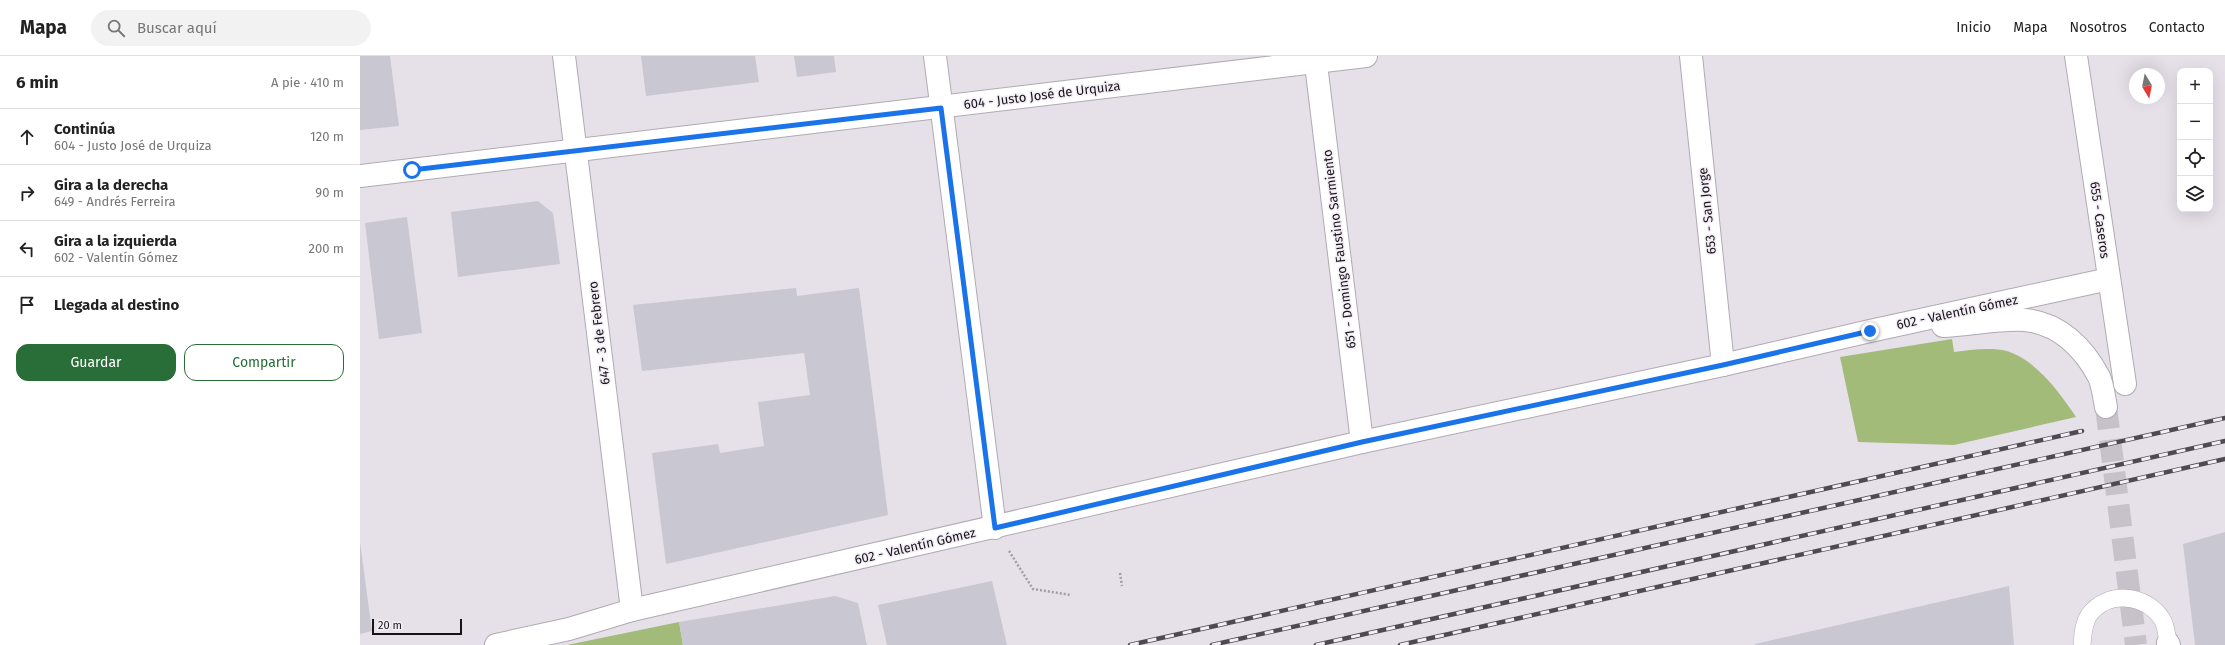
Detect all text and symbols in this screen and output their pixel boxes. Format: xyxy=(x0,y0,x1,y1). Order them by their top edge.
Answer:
search box xyxy=(91,10,371,46)
text: Mapa xyxy=(20,16,67,39)
icon: search xyxy=(105,17,127,39)
text: Buscar aquí xyxy=(137,19,217,37)
text: Inicio xyxy=(1956,19,1991,36)
text: Mapa xyxy=(2013,19,2048,36)
text: Nosotros xyxy=(2070,19,2127,36)
text: Contacto xyxy=(2149,19,2205,36)
north arrow xyxy=(2129,68,2165,104)
map controls xyxy=(2177,68,2213,212)
button: + xyxy=(2177,68,2213,104)
text: 6 min xyxy=(16,72,59,93)
text: A pie · 410 m xyxy=(271,75,344,90)
street label: 604 - Justo José de Urquiza xyxy=(963,78,1121,112)
button: − xyxy=(2177,104,2213,140)
text: Continúa xyxy=(54,120,115,138)
icon: ahead xyxy=(16,126,38,148)
text: 120 m xyxy=(310,129,344,144)
text: 604 - Justo José de Urquiza xyxy=(54,138,212,153)
button: locate xyxy=(2177,140,2213,176)
street label: 651 - Domingo Faustino Sarmiento xyxy=(1319,149,1359,349)
route start xyxy=(403,161,421,179)
street label: 653 - San Jorge xyxy=(1695,167,1719,255)
text: Gira a la derecha xyxy=(54,176,168,194)
button: layers xyxy=(2177,176,2213,212)
street label: 655 - Caseros xyxy=(2087,181,2113,259)
icon: right xyxy=(16,182,38,204)
text: 90 m xyxy=(315,185,344,200)
text: 649 - Andrés Ferreira xyxy=(54,194,176,209)
text: Gira a la izquierda xyxy=(54,232,177,250)
icon: left xyxy=(16,238,38,260)
text: 200 m xyxy=(308,241,344,256)
text: 602 - Valentín Gómez xyxy=(54,250,178,265)
street label: 647 - 3 de Febrero xyxy=(585,280,613,386)
street label: 602 - Valentín Gómez xyxy=(1895,292,2019,332)
icon: arrive xyxy=(16,294,38,316)
text: Llegada al destino xyxy=(54,296,179,314)
route end xyxy=(1861,322,1879,340)
button: Guardar xyxy=(16,344,176,381)
button: Compartir xyxy=(184,344,344,381)
street label: 602 - Valentín Gómez xyxy=(853,525,977,567)
scale bar xyxy=(372,617,462,636)
text: 20 m xyxy=(378,619,402,632)

